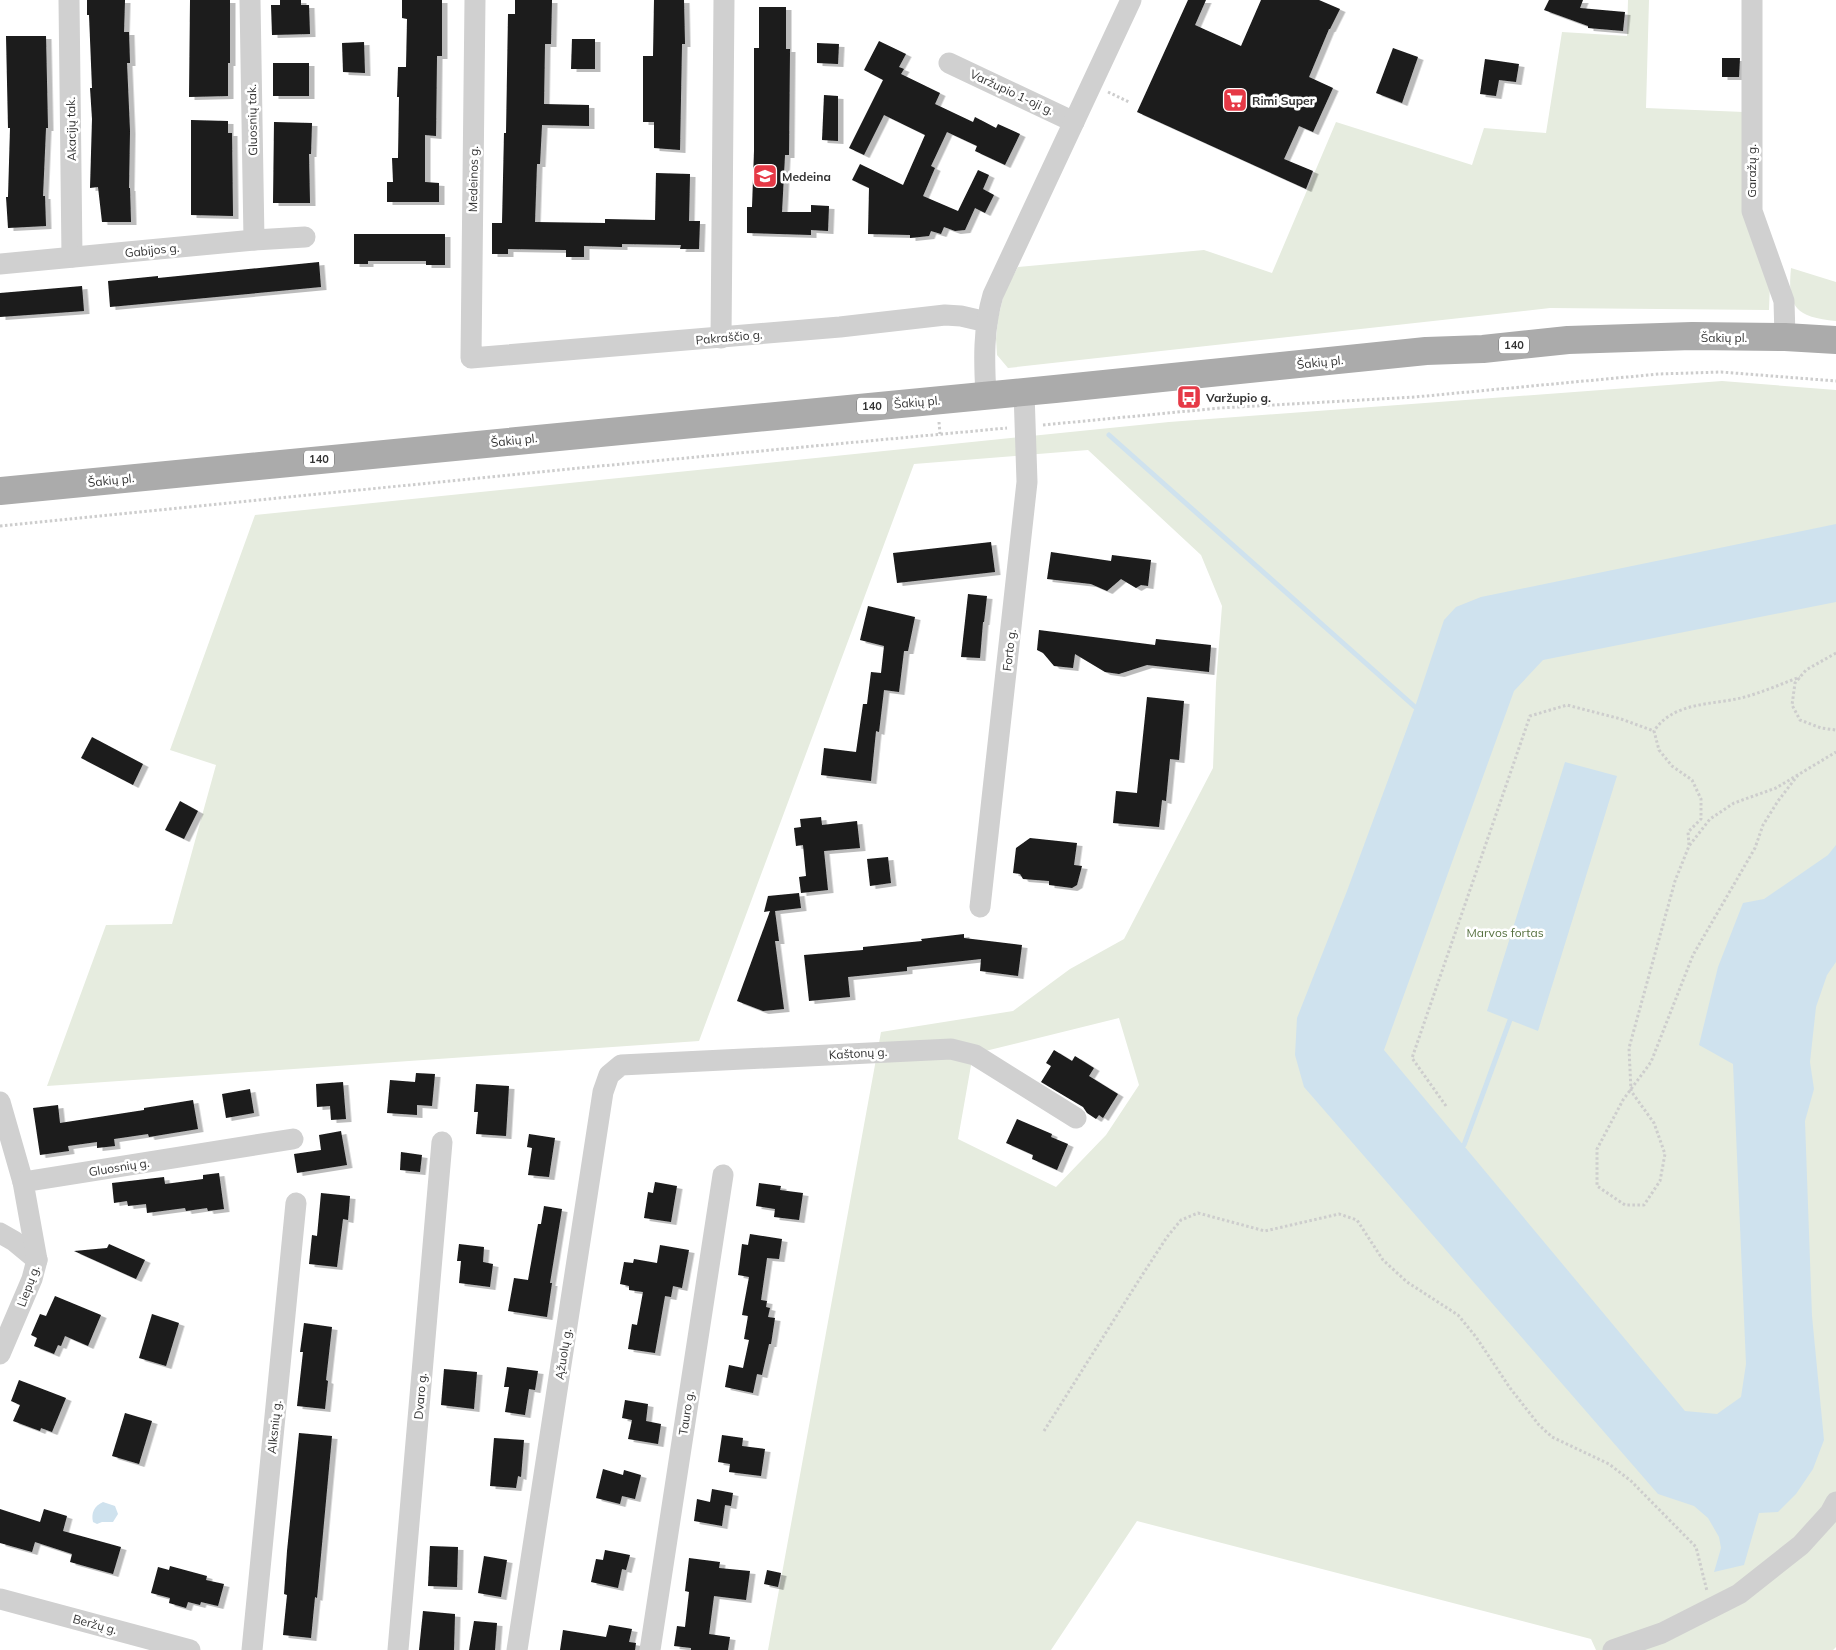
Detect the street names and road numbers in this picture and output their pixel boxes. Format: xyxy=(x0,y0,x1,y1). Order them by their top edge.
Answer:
street label: Varžupio 1-oji g. xyxy=(968,66,1056,118)
street label: Gluosnių tak. xyxy=(244,84,260,156)
street label: Akacijų tak. xyxy=(63,97,79,161)
street label: Garažų g. xyxy=(1744,144,1759,198)
street label: Medeinos g. xyxy=(465,146,481,212)
street label: Gabijos g. xyxy=(124,240,180,260)
street label: Pakraščio g. xyxy=(695,327,763,347)
street label: Šakių pl. xyxy=(1701,330,1747,345)
road number: 140 xyxy=(1499,336,1529,354)
street label: Šakių pl. xyxy=(1296,352,1344,372)
street label: Šakių pl. xyxy=(893,392,941,412)
road number: 140 xyxy=(857,398,887,414)
street label: Šakių pl. xyxy=(490,430,538,450)
road number: 140 xyxy=(304,450,334,468)
street label: Šakių pl. xyxy=(87,470,135,490)
street label: Forto g. xyxy=(999,628,1019,672)
street label: Kaštonų g. xyxy=(828,1044,888,1062)
street label: Gluosnių g. xyxy=(88,1155,150,1179)
street label: Liepų g. xyxy=(14,1263,42,1309)
street label: Ąžuolų g. xyxy=(552,1327,574,1381)
street label: Dvaro g. xyxy=(410,1372,430,1420)
street label: Tauro g. xyxy=(675,1390,697,1436)
street label: Alksnių g. xyxy=(264,1400,284,1454)
street label: Beržų g. xyxy=(71,1611,119,1637)

